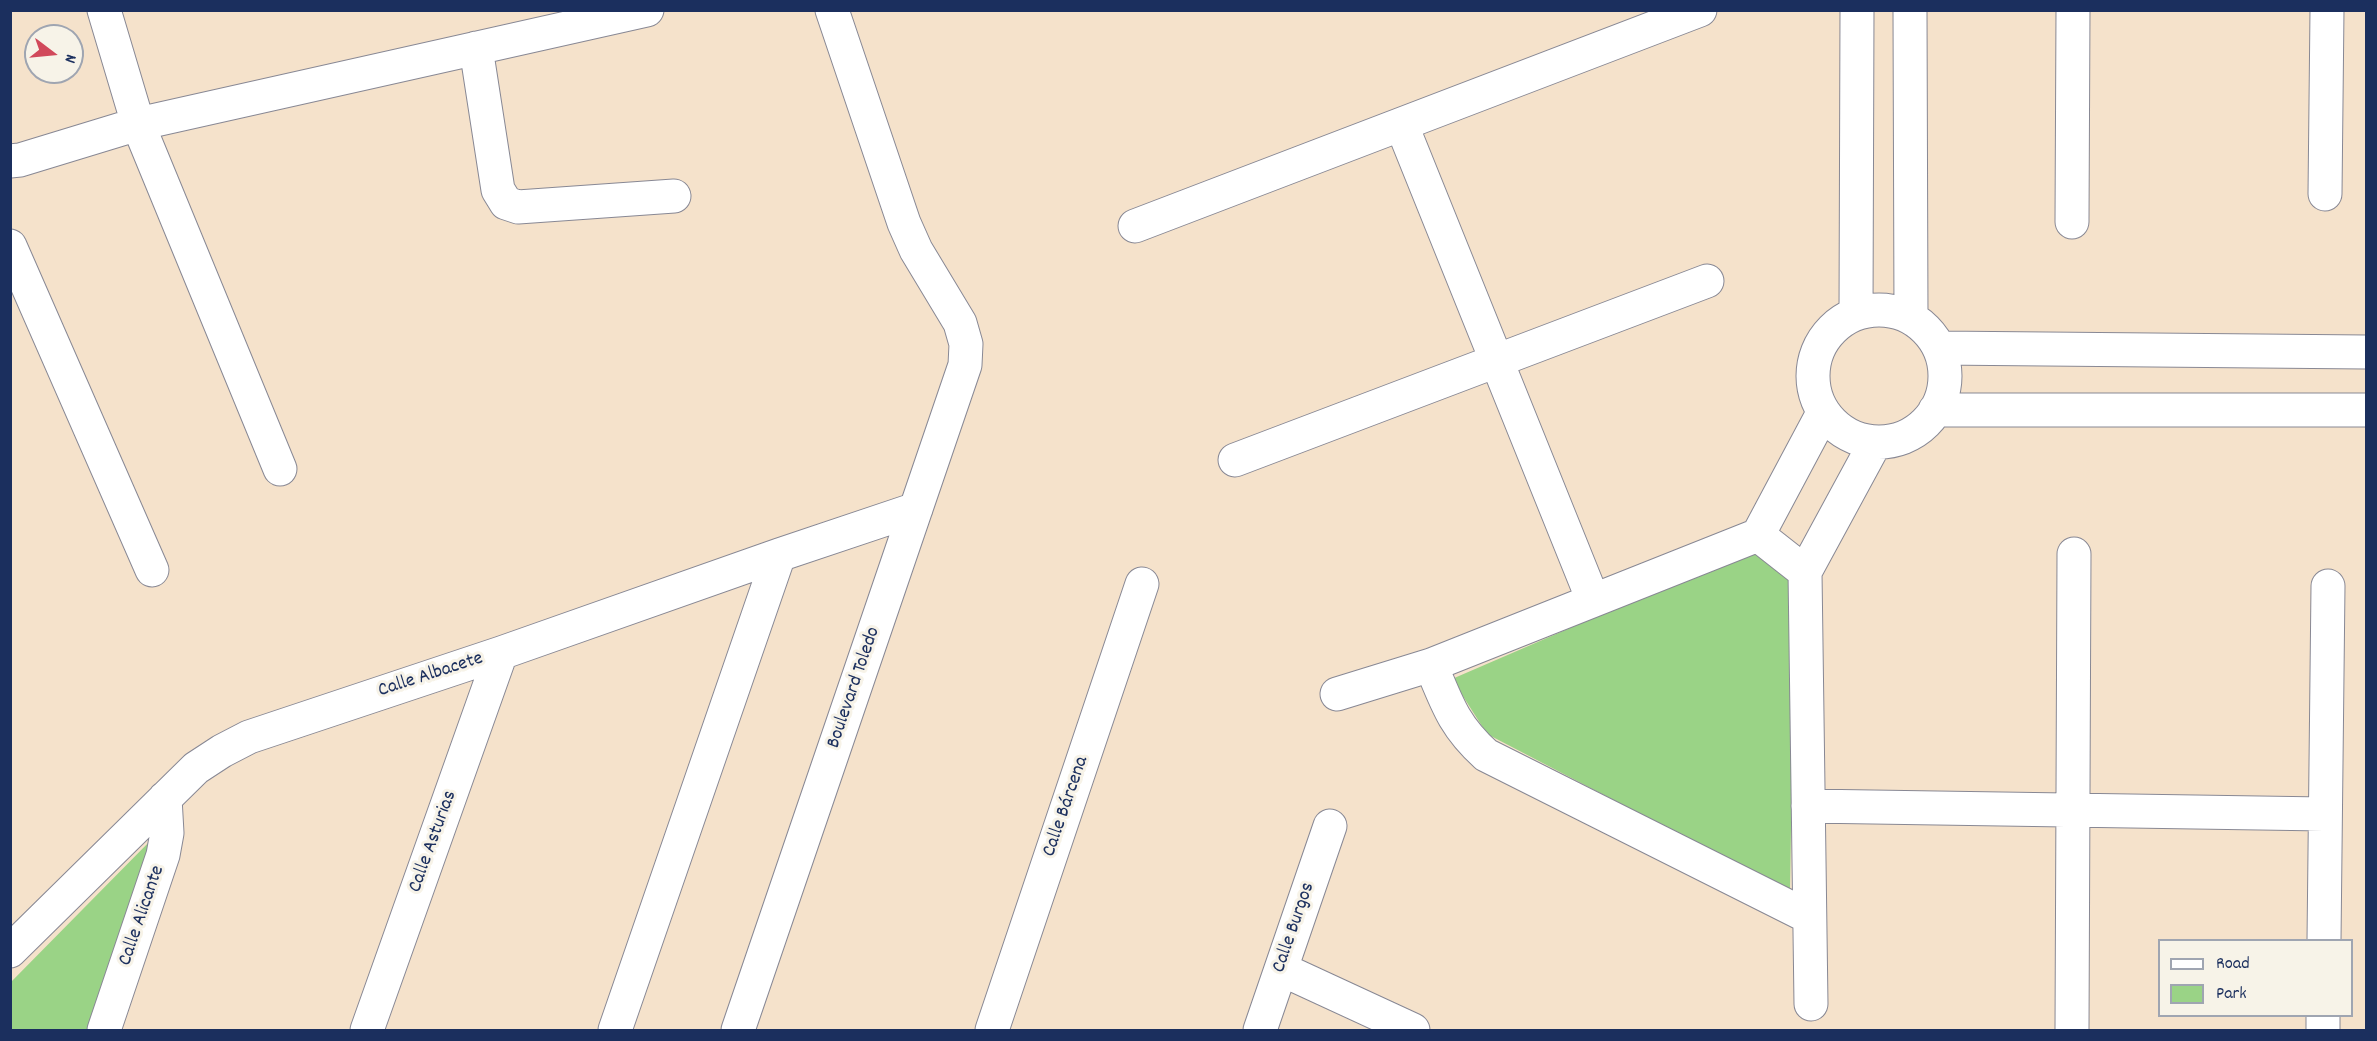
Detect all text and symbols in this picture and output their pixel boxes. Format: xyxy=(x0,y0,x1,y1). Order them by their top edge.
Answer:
north arrow xyxy=(24,24,84,84)
text: N xyxy=(58,52,82,66)
street label: Boulevard Toledo xyxy=(823,624,887,752)
street label: Calle Albacete xyxy=(376,648,486,704)
street label: Calle Bárcena xyxy=(1039,754,1095,860)
street label: Calle Asturias xyxy=(405,788,463,896)
street label: Calle Alicante xyxy=(115,863,171,969)
street label: Calle Burgos xyxy=(1268,880,1322,976)
legend xyxy=(2158,939,2353,1017)
text: Road xyxy=(2216,952,2250,977)
text: Park xyxy=(2216,982,2247,1007)

